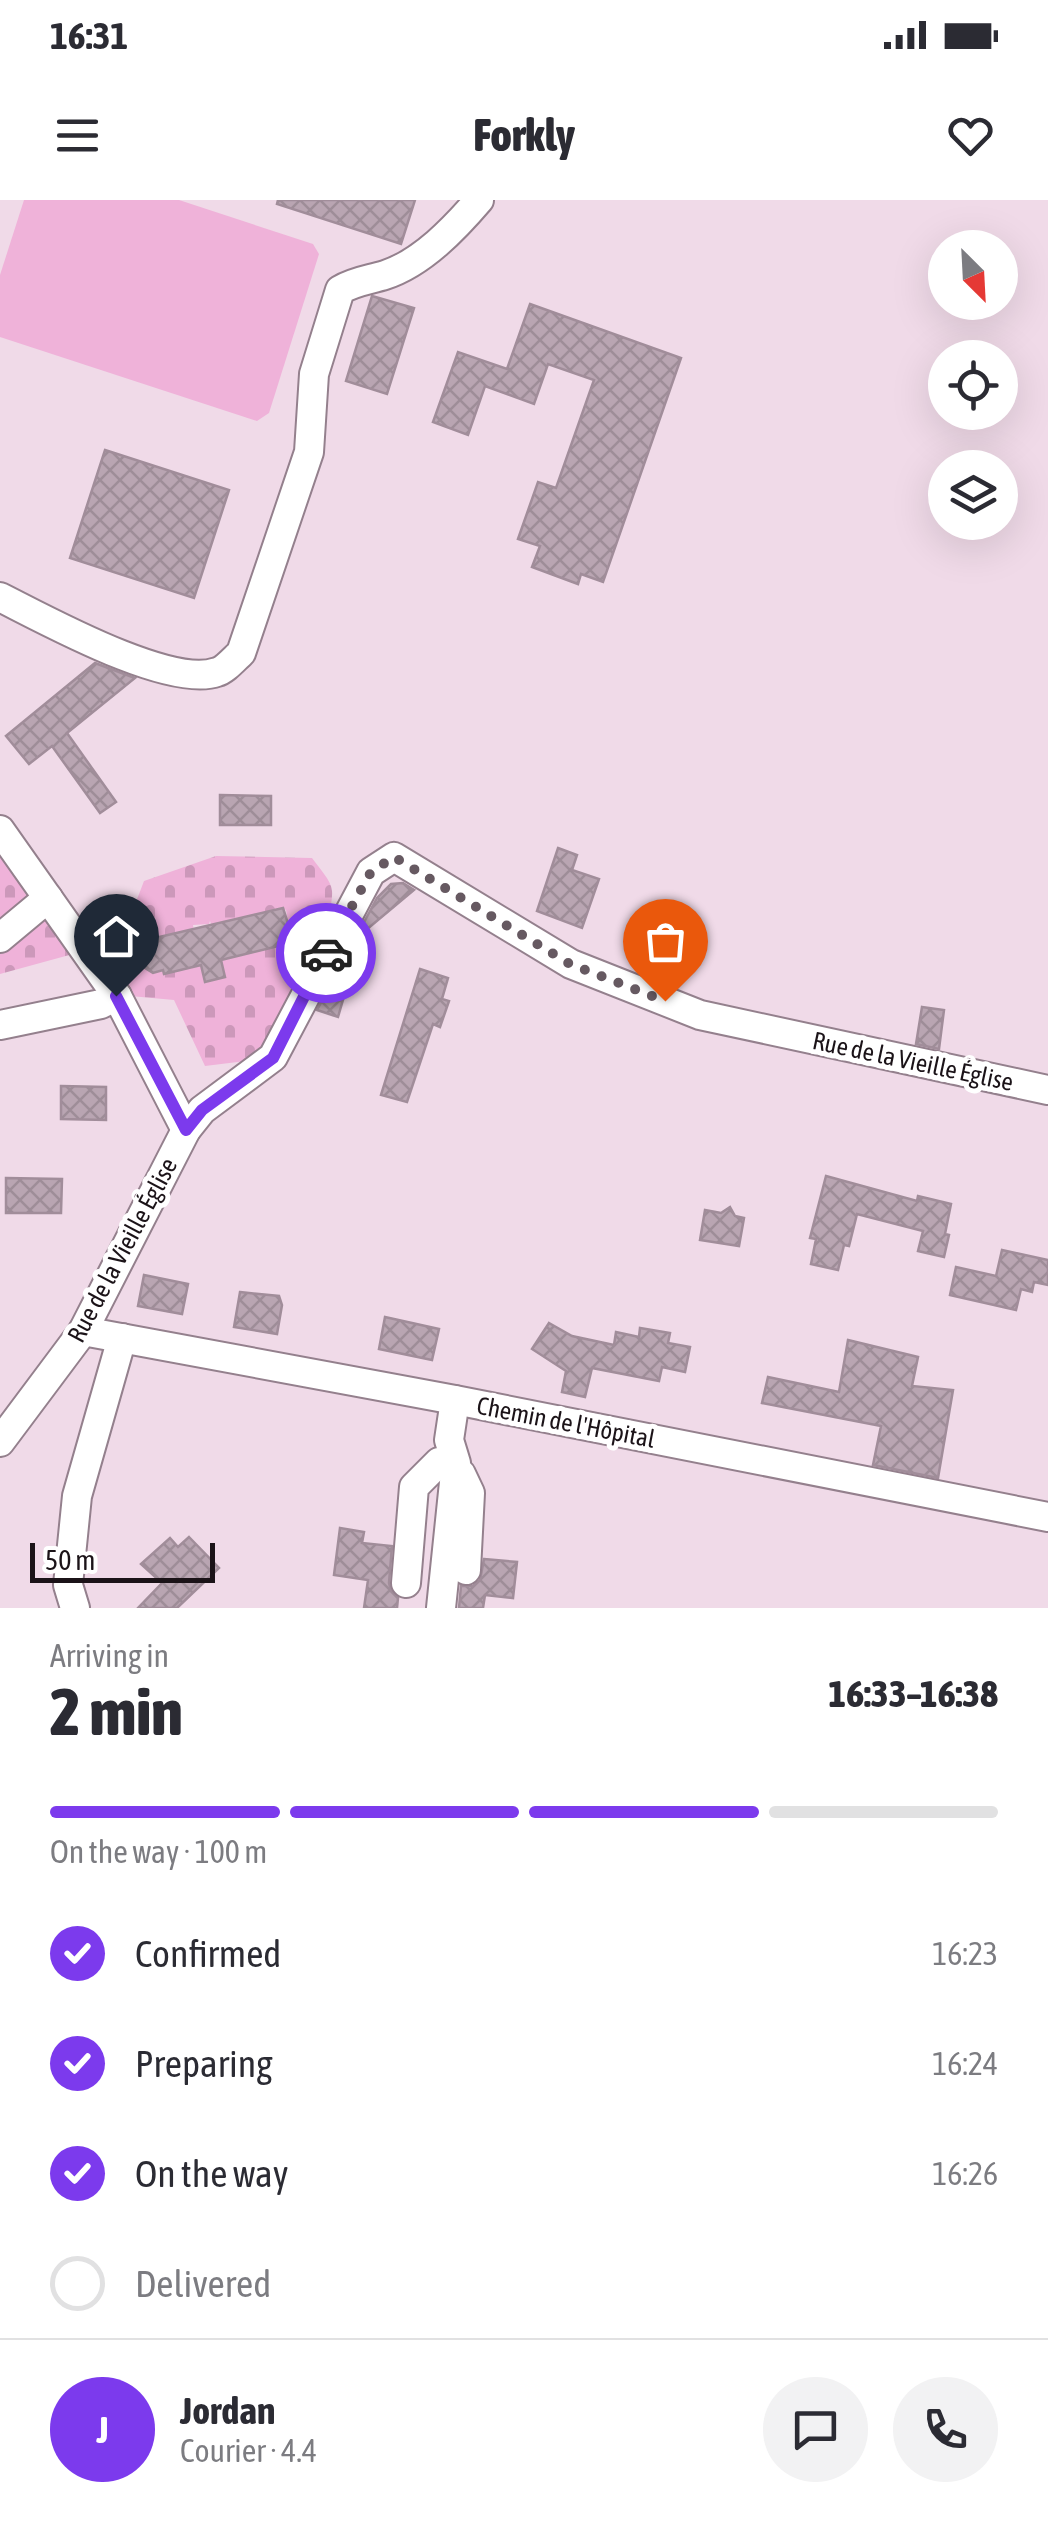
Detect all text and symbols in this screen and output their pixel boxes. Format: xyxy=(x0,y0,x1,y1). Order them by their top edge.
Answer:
text: 16:31 xyxy=(50,14,128,57)
icon: menu xyxy=(50,108,105,163)
icon: heart xyxy=(943,108,998,163)
text: Forkly xyxy=(473,109,575,161)
north arrow xyxy=(928,230,1018,320)
map controls xyxy=(928,230,1018,540)
button: locate xyxy=(928,340,1018,430)
button: layers xyxy=(928,450,1018,540)
pin xyxy=(74,894,159,997)
pin xyxy=(623,899,708,1002)
courier xyxy=(276,903,376,1003)
icon: home xyxy=(89,909,144,964)
icon: bag xyxy=(638,914,693,969)
icon: car xyxy=(299,926,354,981)
street label: Rue de la Vieille Église xyxy=(810,1026,1016,1096)
street label: Rue de la Vieille Église xyxy=(62,1153,182,1347)
street label: Chemin de l'Hôpital xyxy=(475,1391,658,1453)
scale bar xyxy=(30,1538,215,1582)
text: 50 m xyxy=(45,1544,95,1576)
text: Arriving in xyxy=(50,1637,169,1674)
text: 16:33–16:38 xyxy=(828,1672,998,1715)
text: 2 min xyxy=(50,1674,183,1749)
text: On the way · 100 m xyxy=(50,1833,267,1870)
icon: check xyxy=(50,1926,105,1981)
text: Confirmed xyxy=(135,1932,281,1975)
text: 16:23 xyxy=(932,1935,998,1972)
icon: check xyxy=(50,2036,105,2091)
text: Preparing xyxy=(135,2042,273,2085)
text: 16:24 xyxy=(932,2045,998,2082)
icon: check xyxy=(50,2146,105,2201)
text: On the way xyxy=(135,2152,288,2195)
text: 16:26 xyxy=(932,2155,998,2192)
text: Delivered xyxy=(135,2262,271,2305)
button: chat xyxy=(763,2377,868,2482)
button: phone xyxy=(893,2377,998,2482)
text: Jordan xyxy=(180,2389,275,2432)
text: J xyxy=(96,2408,109,2451)
text: Courier · 4.4 xyxy=(180,2432,317,2469)

